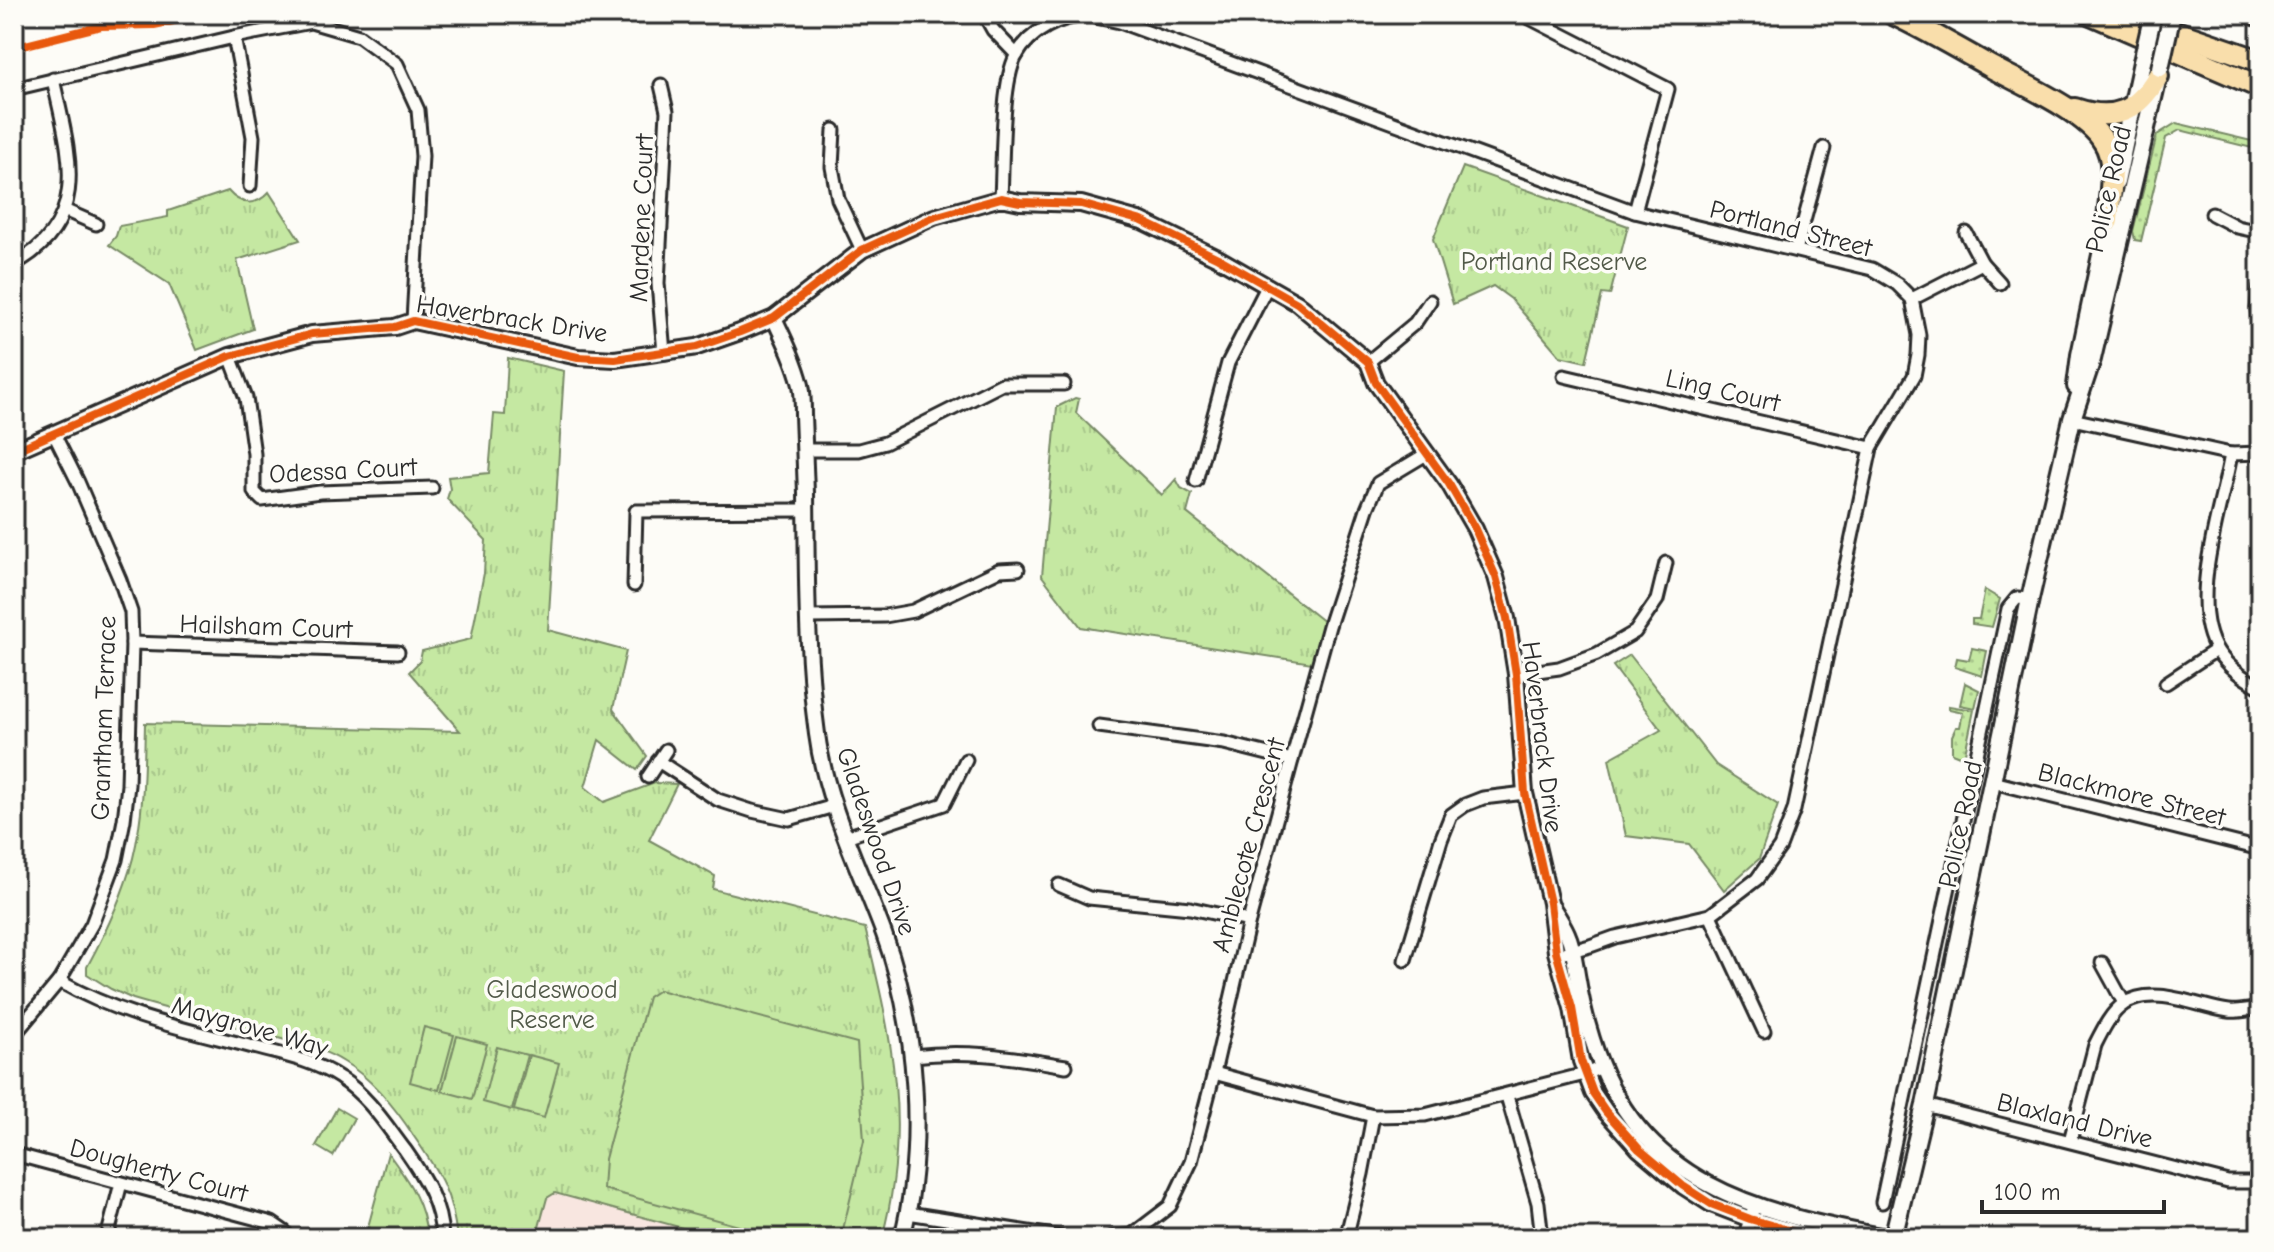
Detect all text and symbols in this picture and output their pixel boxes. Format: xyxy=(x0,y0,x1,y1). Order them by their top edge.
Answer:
street label: Police Road xyxy=(2080,123,2138,256)
street label: Mardene Court xyxy=(624,132,660,303)
street label: Portland Street xyxy=(1707,194,1876,264)
park label: Portland Reserve xyxy=(1461,247,1647,277)
street label: Haverbrack Drive xyxy=(414,289,609,349)
street label: Ling Court xyxy=(1663,363,1784,419)
street label: Odessa Court xyxy=(268,452,419,490)
street label: Hailsham Court xyxy=(179,609,354,645)
street label: Grantham Terrace xyxy=(85,615,123,821)
street label: Haverbrack Drive xyxy=(1515,640,1569,835)
street label: Amblecote Crescent xyxy=(1206,733,1292,956)
street label: Gladeswood Drive xyxy=(830,744,922,939)
street label: Blackmore Street xyxy=(2035,757,2230,833)
street label: Police Road xyxy=(1933,758,1989,891)
park label: Gladeswood Reserve xyxy=(486,975,618,1035)
street label: Maygrove Way xyxy=(168,990,332,1064)
street label: Blaxland Drive xyxy=(1994,1087,2156,1155)
street label: Dougherty Court xyxy=(66,1133,252,1210)
scale bar xyxy=(1982,1164,2164,1214)
text: 100 m xyxy=(1994,1178,2061,1206)

